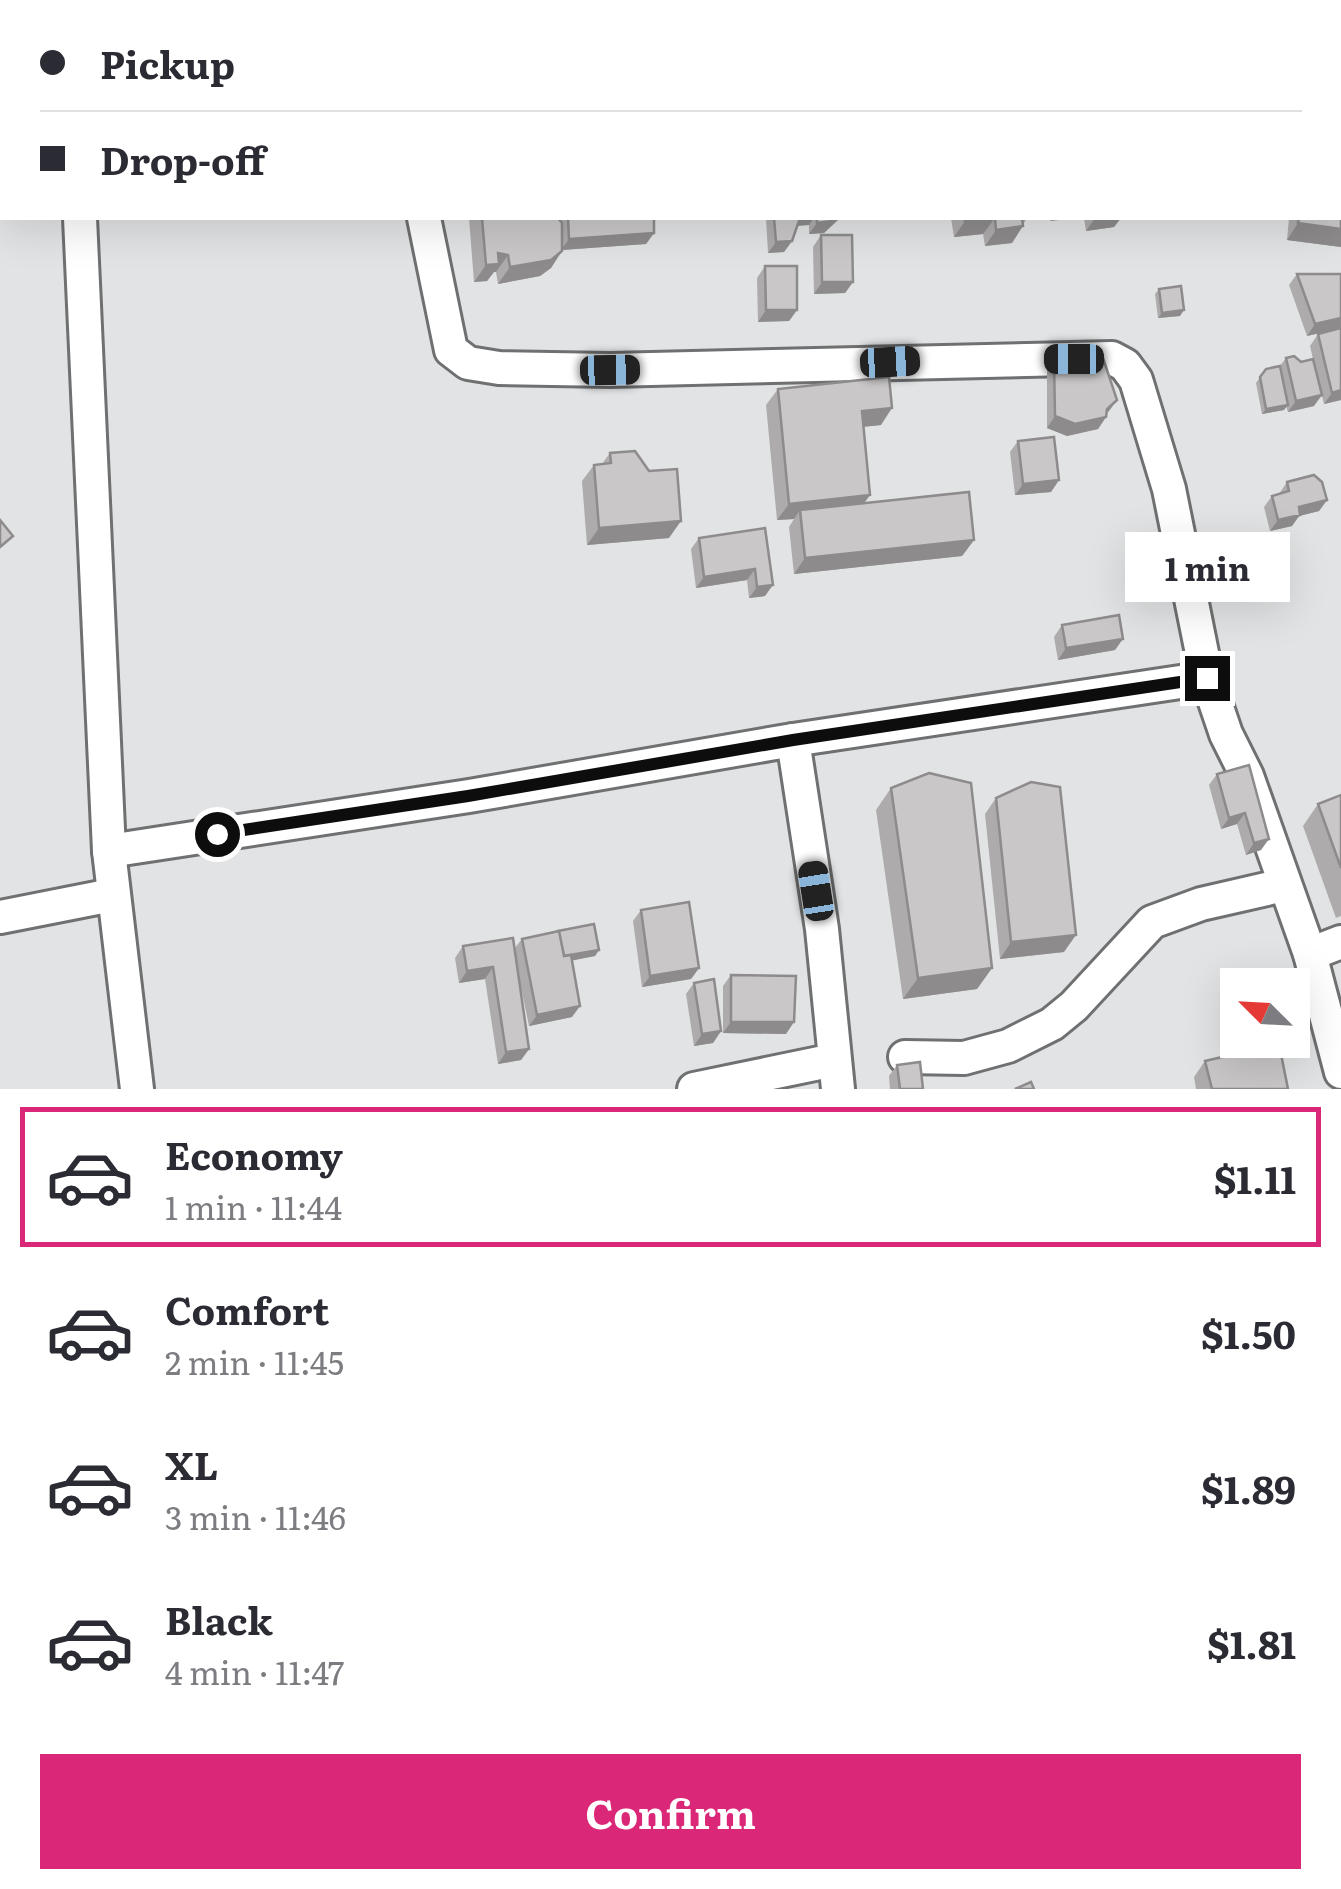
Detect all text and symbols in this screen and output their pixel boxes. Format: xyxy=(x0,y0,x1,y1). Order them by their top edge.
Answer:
text: Pickup xyxy=(100,34,235,91)
text: Drop-off xyxy=(100,130,265,187)
car xyxy=(1044,344,1104,374)
car xyxy=(859,345,921,379)
car xyxy=(580,354,640,386)
callout: 1 min xyxy=(1124,533,1290,603)
text: 1 min xyxy=(1165,543,1250,591)
route end xyxy=(1185,656,1230,701)
route start xyxy=(195,812,240,857)
car xyxy=(796,859,836,923)
north arrow xyxy=(1220,968,1310,1058)
map controls xyxy=(1220,968,1310,1058)
text: Economy xyxy=(165,1125,343,1182)
icon: car xyxy=(45,1132,135,1222)
text: $1.11 xyxy=(1214,1149,1296,1206)
text: 1 min · 11:44 xyxy=(165,1182,342,1230)
text: Comfort xyxy=(165,1280,329,1337)
icon: car xyxy=(45,1287,135,1377)
text: $1.50 xyxy=(1201,1304,1296,1361)
text: 2 min · 11:45 xyxy=(165,1337,344,1385)
text: XL xyxy=(165,1435,218,1492)
icon: car xyxy=(45,1442,135,1532)
text: $1.89 xyxy=(1201,1459,1296,1516)
text: 3 min · 11:46 xyxy=(165,1492,346,1540)
text: Black xyxy=(165,1590,273,1647)
icon: car xyxy=(45,1597,135,1687)
text: $1.81 xyxy=(1207,1614,1296,1671)
text: 4 min · 11:47 xyxy=(165,1647,344,1695)
button: Confirm xyxy=(40,1754,1301,1869)

